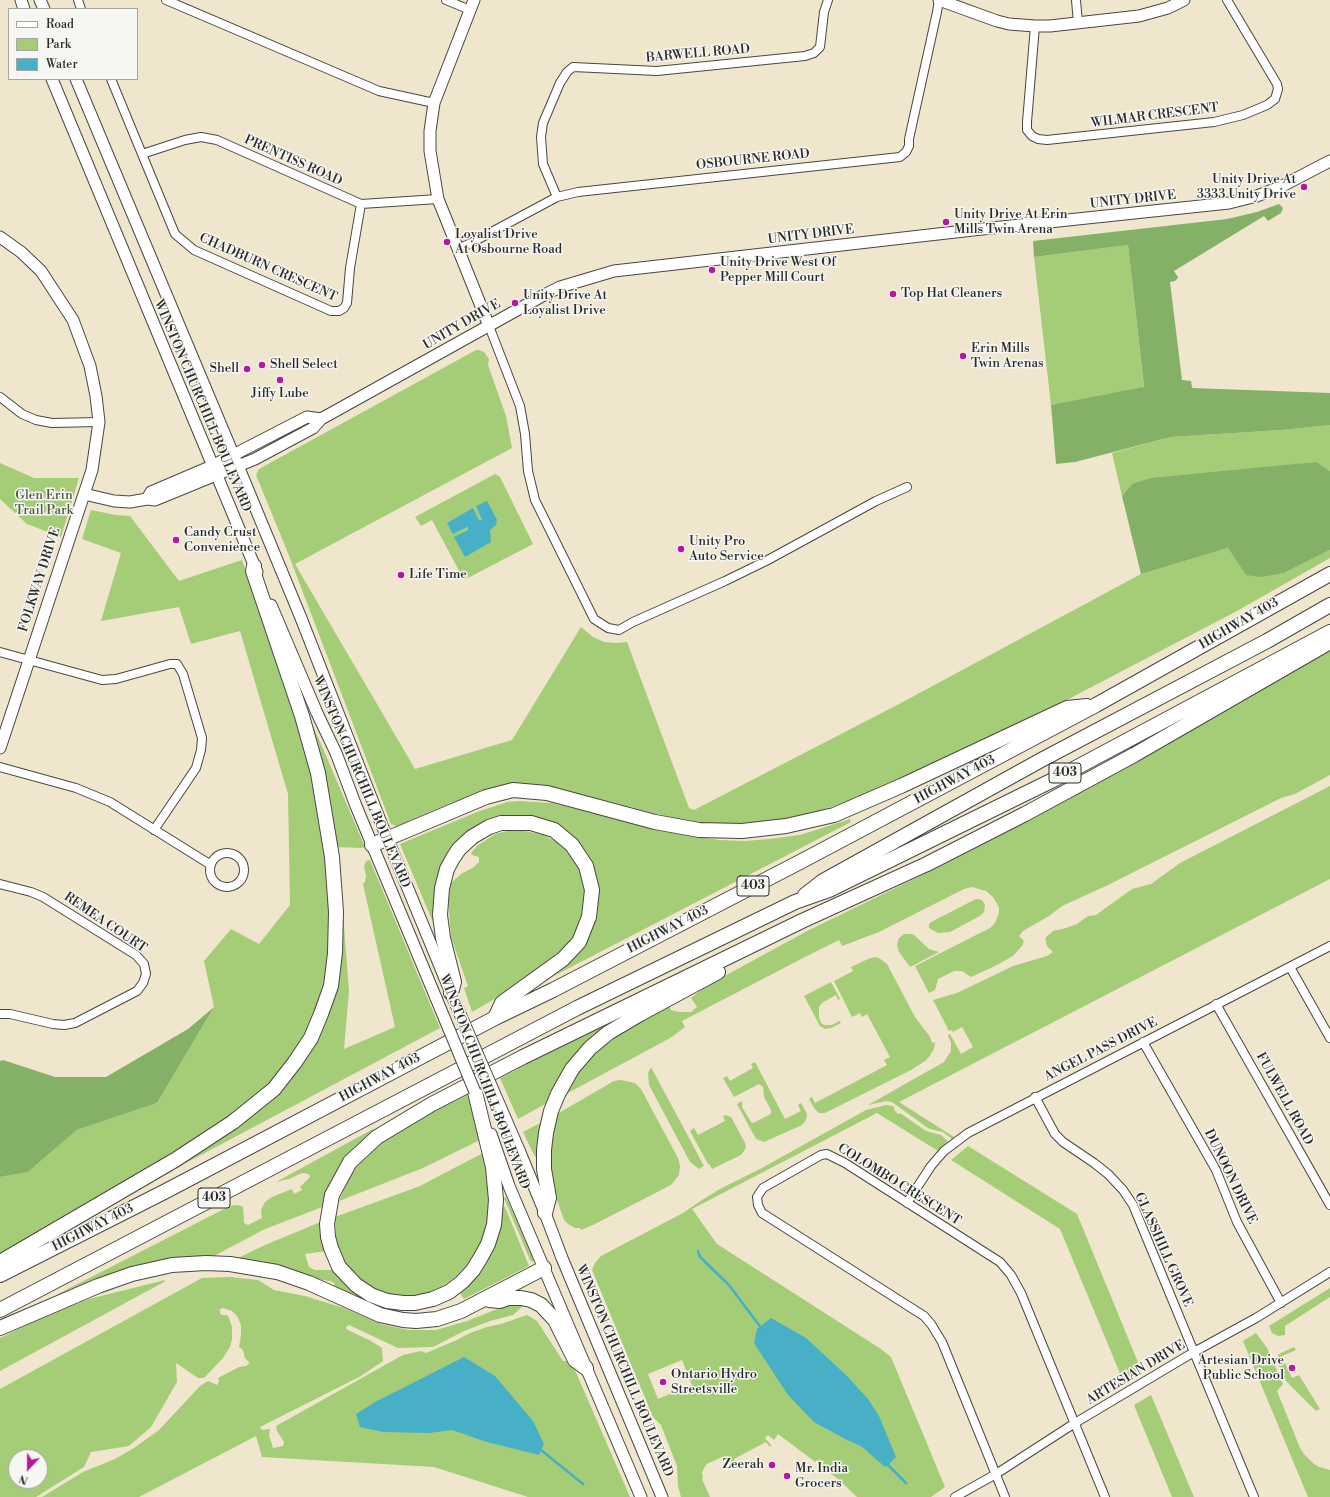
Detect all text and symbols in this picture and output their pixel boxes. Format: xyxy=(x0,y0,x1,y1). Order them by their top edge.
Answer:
legend xyxy=(8,8,138,80)
text: Road xyxy=(46,17,74,32)
text: Park xyxy=(46,37,71,52)
street label: BARWELL ROAD xyxy=(645,42,751,66)
text: Water xyxy=(46,57,78,72)
street label: WILMAR CRESCENT xyxy=(1090,100,1220,132)
street label: PRENTISS ROAD xyxy=(242,132,344,190)
street label: OSBOURNE ROAD xyxy=(695,146,811,174)
place label: Unity Drive At 3333 Unity Drive xyxy=(1197,172,1296,203)
marker: Unity Drive At 3333 Unity Drive xyxy=(1299,182,1309,192)
street label: UNITY DRIVE xyxy=(1089,188,1177,212)
place label: Unity Drive At Erin Mills Twin Arena xyxy=(954,207,1068,238)
marker: Unity Drive At Erin Mills Twin Arena xyxy=(941,217,951,227)
street label: UNITY DRIVE xyxy=(767,222,855,248)
place label: Loyalist Drive At Osbourne Road xyxy=(455,227,562,258)
street label: CHADBURN CRESCENT xyxy=(197,230,339,306)
marker: Loyalist Drive At Osbourne Road xyxy=(442,237,452,247)
place label: Unity Drive West Of Pepper Mill Court xyxy=(720,255,836,286)
marker: Unity Drive West Of Pepper Mill Court xyxy=(707,265,717,275)
place label: Top Hat Cleaners xyxy=(901,286,1002,302)
place label: Unity Drive At Loyalist Drive xyxy=(523,288,607,319)
marker: Top Hat Cleaners xyxy=(888,289,898,299)
street label: UNITY DRIVE xyxy=(420,297,504,353)
street label: WINSTON CHURCHILL BOULEVARD xyxy=(150,298,254,514)
marker: Unity Drive At Loyalist Drive xyxy=(510,298,520,308)
place label: Erin Mills Twin Arenas xyxy=(971,341,1044,372)
marker: Erin Mills Twin Arenas xyxy=(958,351,968,361)
place label: Shell Select xyxy=(270,357,338,373)
marker: Shell Select xyxy=(257,360,267,370)
place label: Shell xyxy=(210,361,239,377)
marker: Shell xyxy=(242,364,252,374)
marker: Jiffy Lube xyxy=(275,375,285,385)
place label: Jiffy Lube xyxy=(251,386,309,402)
park label: Glen Erin Trail Park xyxy=(15,488,73,519)
place label: Candy Crust Convenience xyxy=(184,525,260,556)
street label: FOLKWAY DRIVE xyxy=(16,526,64,634)
place label: Unity Pro Auto Service xyxy=(689,534,764,565)
marker: Candy Crust Convenience xyxy=(171,535,181,545)
marker: Unity Pro Auto Service xyxy=(676,544,686,554)
place label: Life Time xyxy=(409,567,467,583)
marker: Life Time xyxy=(396,570,406,580)
street label: HIGHWAY 403 xyxy=(1196,595,1282,653)
street label: WINSTON CHURCHILL BOULEVARD xyxy=(309,674,413,890)
street label: HIGHWAY 403 xyxy=(912,752,998,808)
road number: 403 xyxy=(1049,763,1081,783)
road number: 403 xyxy=(737,876,769,896)
street label: REMEA COURT xyxy=(61,889,149,957)
street label: HIGHWAY 403 xyxy=(625,903,711,957)
street label: WINSTON CHURCHILL BOULEVARD xyxy=(436,972,532,1192)
street label: ANGEL PASS DRIVE xyxy=(1042,1015,1160,1085)
street label: HIGHWAY 403 xyxy=(337,1050,423,1106)
street label: FULWELL ROAD xyxy=(1252,1050,1316,1148)
street label: DUNOON DRIVE xyxy=(1200,1127,1260,1227)
street label: COLOMBO CRESCENT xyxy=(835,1141,963,1229)
road number: 403 xyxy=(198,1188,230,1208)
street label: GLASSHILL GROVE xyxy=(1131,1190,1195,1310)
street label: HIGHWAY 403 xyxy=(50,1201,136,1255)
street label: WINSTON CHURCHILL BOULEVARD xyxy=(572,1263,676,1479)
street label: ARTESIAN DRIVE xyxy=(1084,1337,1188,1409)
place label: Artesian Drive Public School xyxy=(1198,1353,1284,1384)
marker: Artesian Drive Public School xyxy=(1287,1363,1297,1373)
place label: Ontario Hydro Streetsville xyxy=(671,1367,757,1398)
marker: Ontario Hydro Streetsville xyxy=(658,1377,668,1387)
north arrow xyxy=(8,1449,48,1489)
place label: Zeerah xyxy=(723,1457,764,1473)
marker: Zeerah xyxy=(767,1460,777,1470)
place label: Mr. India Grocers xyxy=(795,1461,848,1492)
text: N xyxy=(17,1471,31,1487)
marker: Mr. India Grocers xyxy=(782,1471,792,1481)

